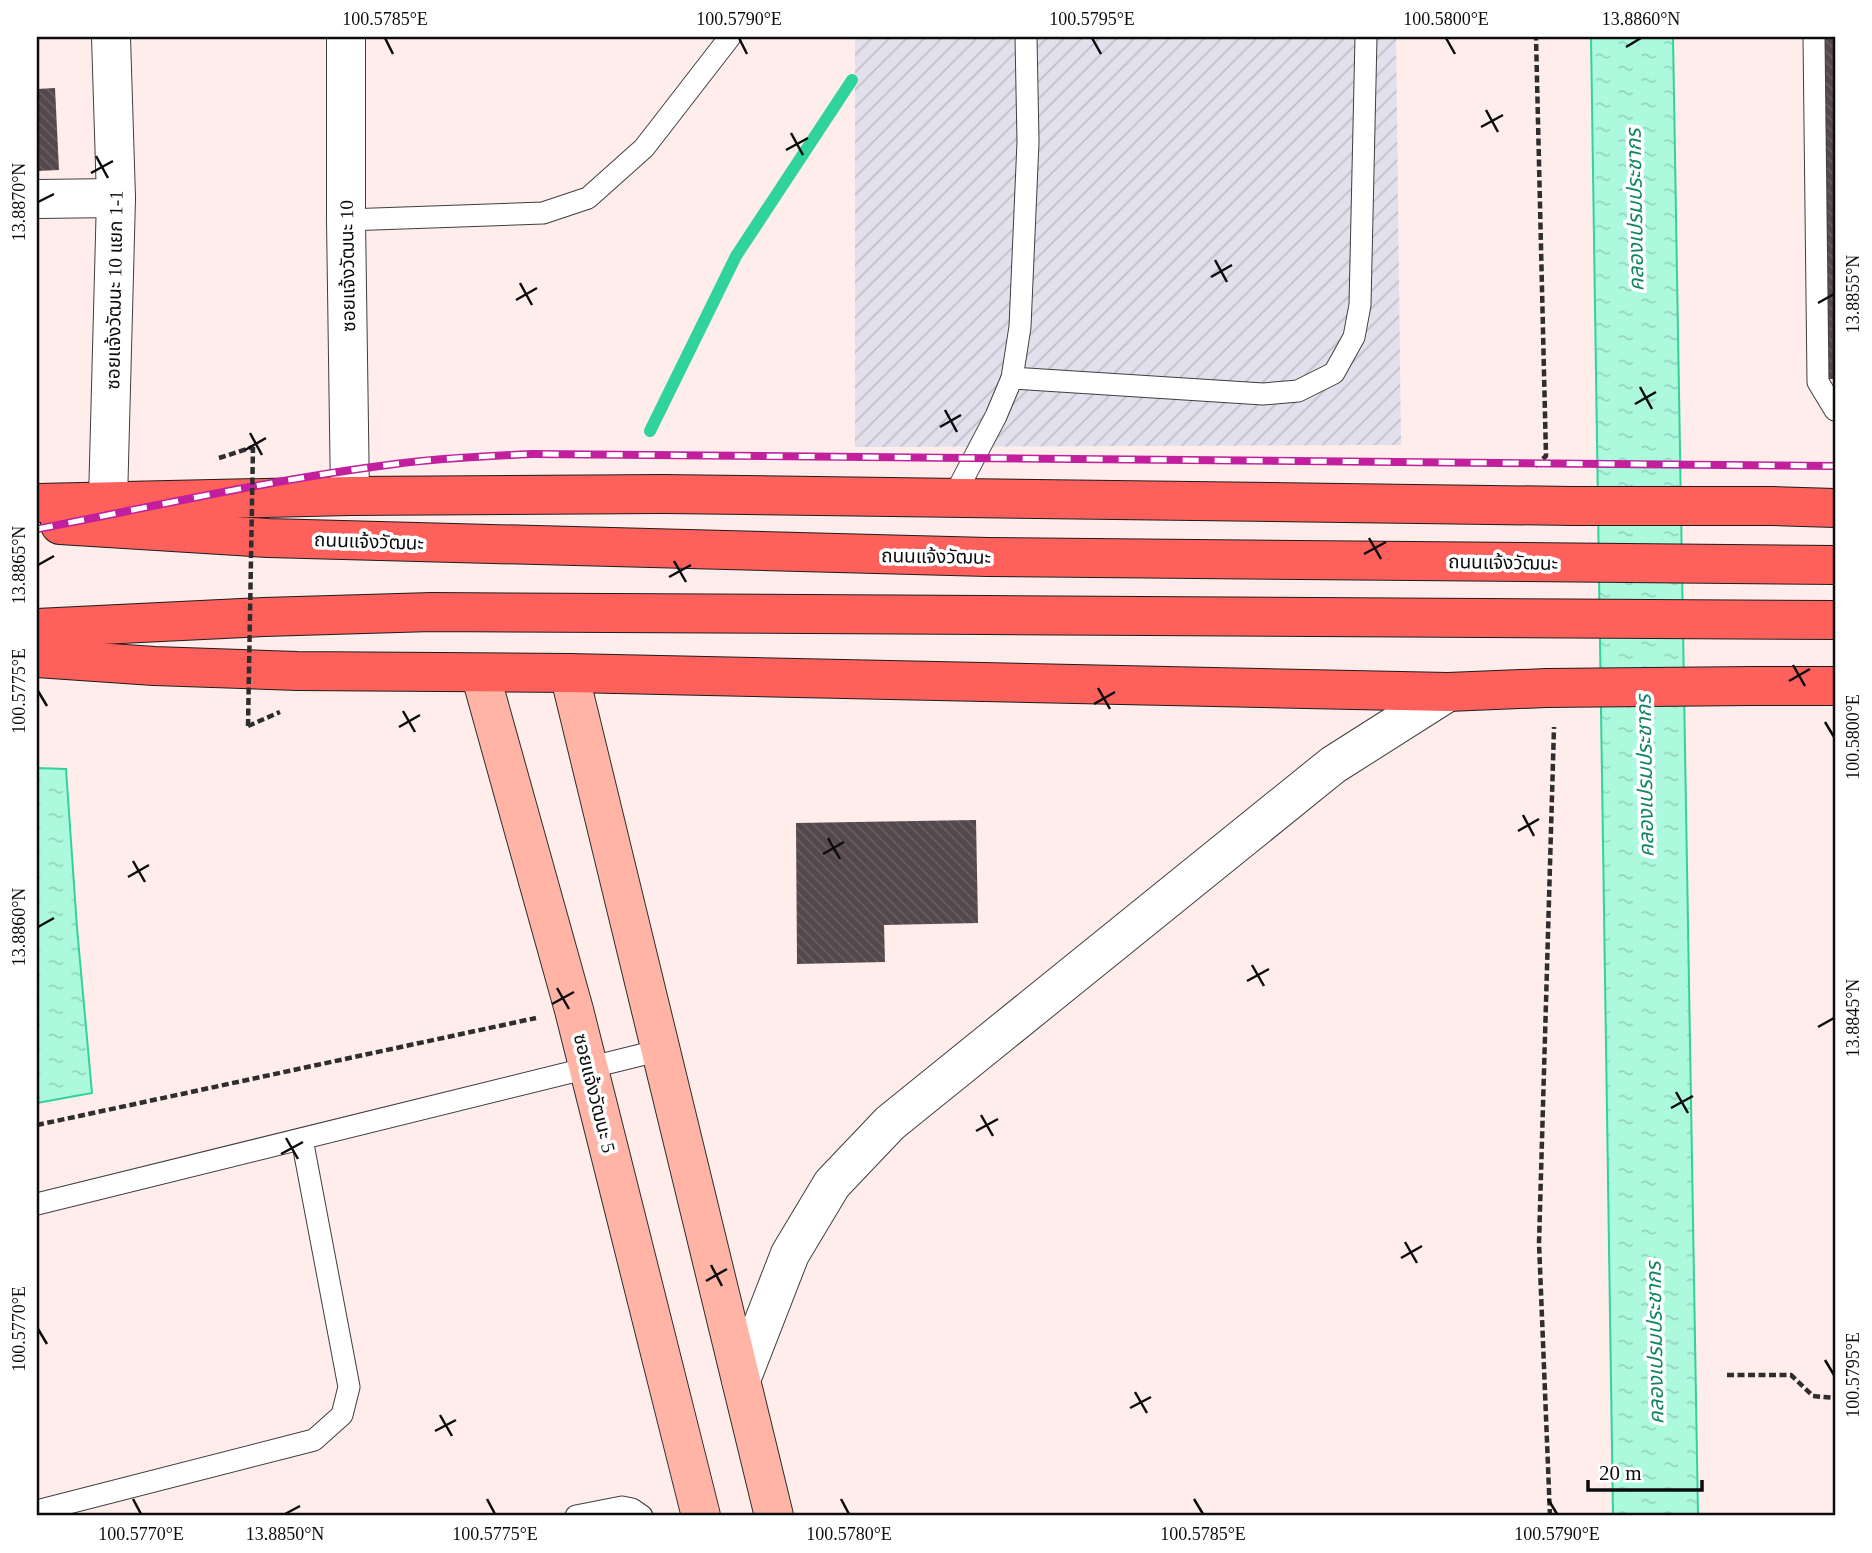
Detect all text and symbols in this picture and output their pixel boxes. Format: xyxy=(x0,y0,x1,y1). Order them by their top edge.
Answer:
text: 100.5785°E xyxy=(342,9,428,29)
text: 100.5790°E xyxy=(696,9,782,29)
text: 100.5795°E xyxy=(1049,9,1135,29)
text: 100.5800°E xyxy=(1403,9,1489,29)
text: 13.8860°N xyxy=(1602,9,1680,29)
water label: คลองเปรมประชากร xyxy=(1622,127,1648,292)
text: 13.8870°N xyxy=(9,163,29,241)
street label: ซอยแจ้งวัฒนะ 10 แยก 1-1 xyxy=(101,190,127,390)
street label: ซอยแจ้งวัฒนะ 10 xyxy=(335,200,359,332)
text: 13.8855°N xyxy=(1843,255,1863,333)
text: 13.8865°N xyxy=(9,526,29,604)
street label: ถนนแจ้งวัฒนะ xyxy=(314,528,424,554)
street label: ถนนแจ้งวัฒนะ xyxy=(881,544,991,568)
street label: ถนนแจ้งวัฒนะ xyxy=(1448,550,1558,574)
text: 100.5775°E xyxy=(9,648,29,734)
water label: คลองเปรมประชากร xyxy=(1632,693,1658,858)
text: 100.5800°E xyxy=(1843,694,1863,780)
text: 13.8860°N xyxy=(9,888,29,966)
text: 13.8845°N xyxy=(1843,979,1863,1057)
street label: ซอยแจ้งวัฒนะ 5 xyxy=(570,1031,620,1155)
water label: คลองเปรมประชากร xyxy=(1642,1260,1668,1425)
text: 100.5770°E xyxy=(9,1286,29,1372)
text: 100.5795°E xyxy=(1843,1332,1863,1418)
scale bar xyxy=(1588,1448,1702,1492)
text: 20 m xyxy=(1599,1461,1642,1485)
text: 100.5770°E xyxy=(98,1524,184,1544)
text: 13.8850°N xyxy=(246,1524,324,1544)
text: 100.5775°E xyxy=(452,1524,538,1544)
text: 100.5780°E xyxy=(806,1524,892,1544)
text: 100.5785°E xyxy=(1160,1524,1246,1544)
text: 100.5790°E xyxy=(1514,1524,1600,1544)

